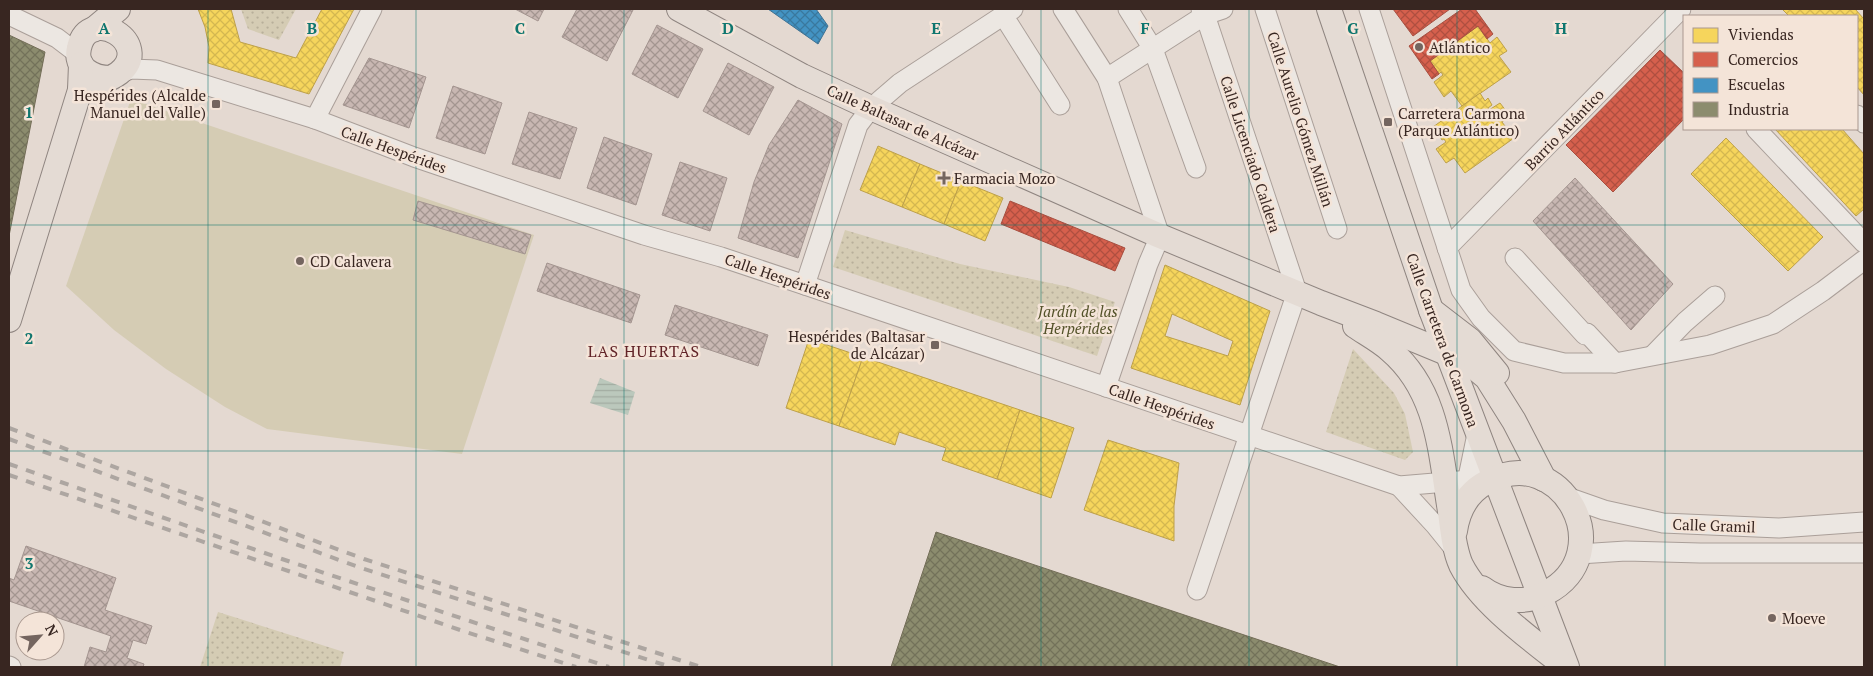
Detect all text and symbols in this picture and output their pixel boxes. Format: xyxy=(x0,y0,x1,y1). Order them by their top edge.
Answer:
legend xyxy=(1683,15,1858,130)
text: A xyxy=(98,17,110,39)
text: B xyxy=(307,17,317,39)
text: C xyxy=(515,17,525,39)
text: D xyxy=(722,17,734,39)
text: E xyxy=(931,17,941,39)
text: F xyxy=(1140,17,1150,39)
text: G xyxy=(1347,17,1359,39)
text: H xyxy=(1555,17,1567,39)
text: Viviendas xyxy=(1728,24,1794,44)
street label: Calle Aurelio Gómez Millán xyxy=(1263,29,1339,209)
place label: Atlántico xyxy=(1429,37,1490,57)
marker: Atlántico xyxy=(1413,41,1425,53)
text: Comercios xyxy=(1728,49,1798,69)
street label: Calle Licenciado Caldera xyxy=(1216,73,1286,235)
text: Escuelas xyxy=(1728,74,1785,94)
street label: Calle Baltasar de Alcázar xyxy=(824,79,982,165)
street label: Barrio Atlántico xyxy=(1520,84,1608,174)
place label: Hespérides (Alcalde Manuel del Valle) xyxy=(74,85,206,122)
marker: Hespérides (Alcalde Manuel del Valle) xyxy=(210,98,222,110)
text: Industria xyxy=(1728,99,1789,119)
text: 1 xyxy=(24,101,34,123)
place label: Carretera Carmona (Parque Atlántico) xyxy=(1398,103,1526,140)
marker: Carretera Carmona (Parque Atlántico) xyxy=(1382,116,1394,128)
street label: Calle Hespérides xyxy=(338,121,450,177)
place label: Farmacia Mozo xyxy=(954,168,1055,188)
marker: Farmacia Mozo xyxy=(938,172,950,184)
street label: Calle Hespérides xyxy=(722,248,834,304)
street label: Calle Carretera de Carmona xyxy=(1402,250,1484,430)
place label: CD Calavera xyxy=(310,251,392,271)
marker: CD Calavera xyxy=(294,255,306,267)
park label: Jardín de las Herpérides xyxy=(1037,301,1118,338)
place label: Hespérides (Baltasar de Alcázar) xyxy=(788,326,925,363)
text: 2 xyxy=(24,327,34,349)
marker: Hespérides (Baltasar de Alcázar) xyxy=(929,339,941,351)
district label: LAS HUERTAS xyxy=(588,340,700,362)
street label: Calle Hespérides xyxy=(1106,378,1218,434)
street label: Calle Gramil xyxy=(1672,514,1756,536)
text: 3 xyxy=(24,552,34,574)
place label: Moeve xyxy=(1782,608,1825,628)
north arrow xyxy=(15,611,65,661)
marker: Moeve xyxy=(1766,612,1778,624)
text: N xyxy=(41,621,63,639)

